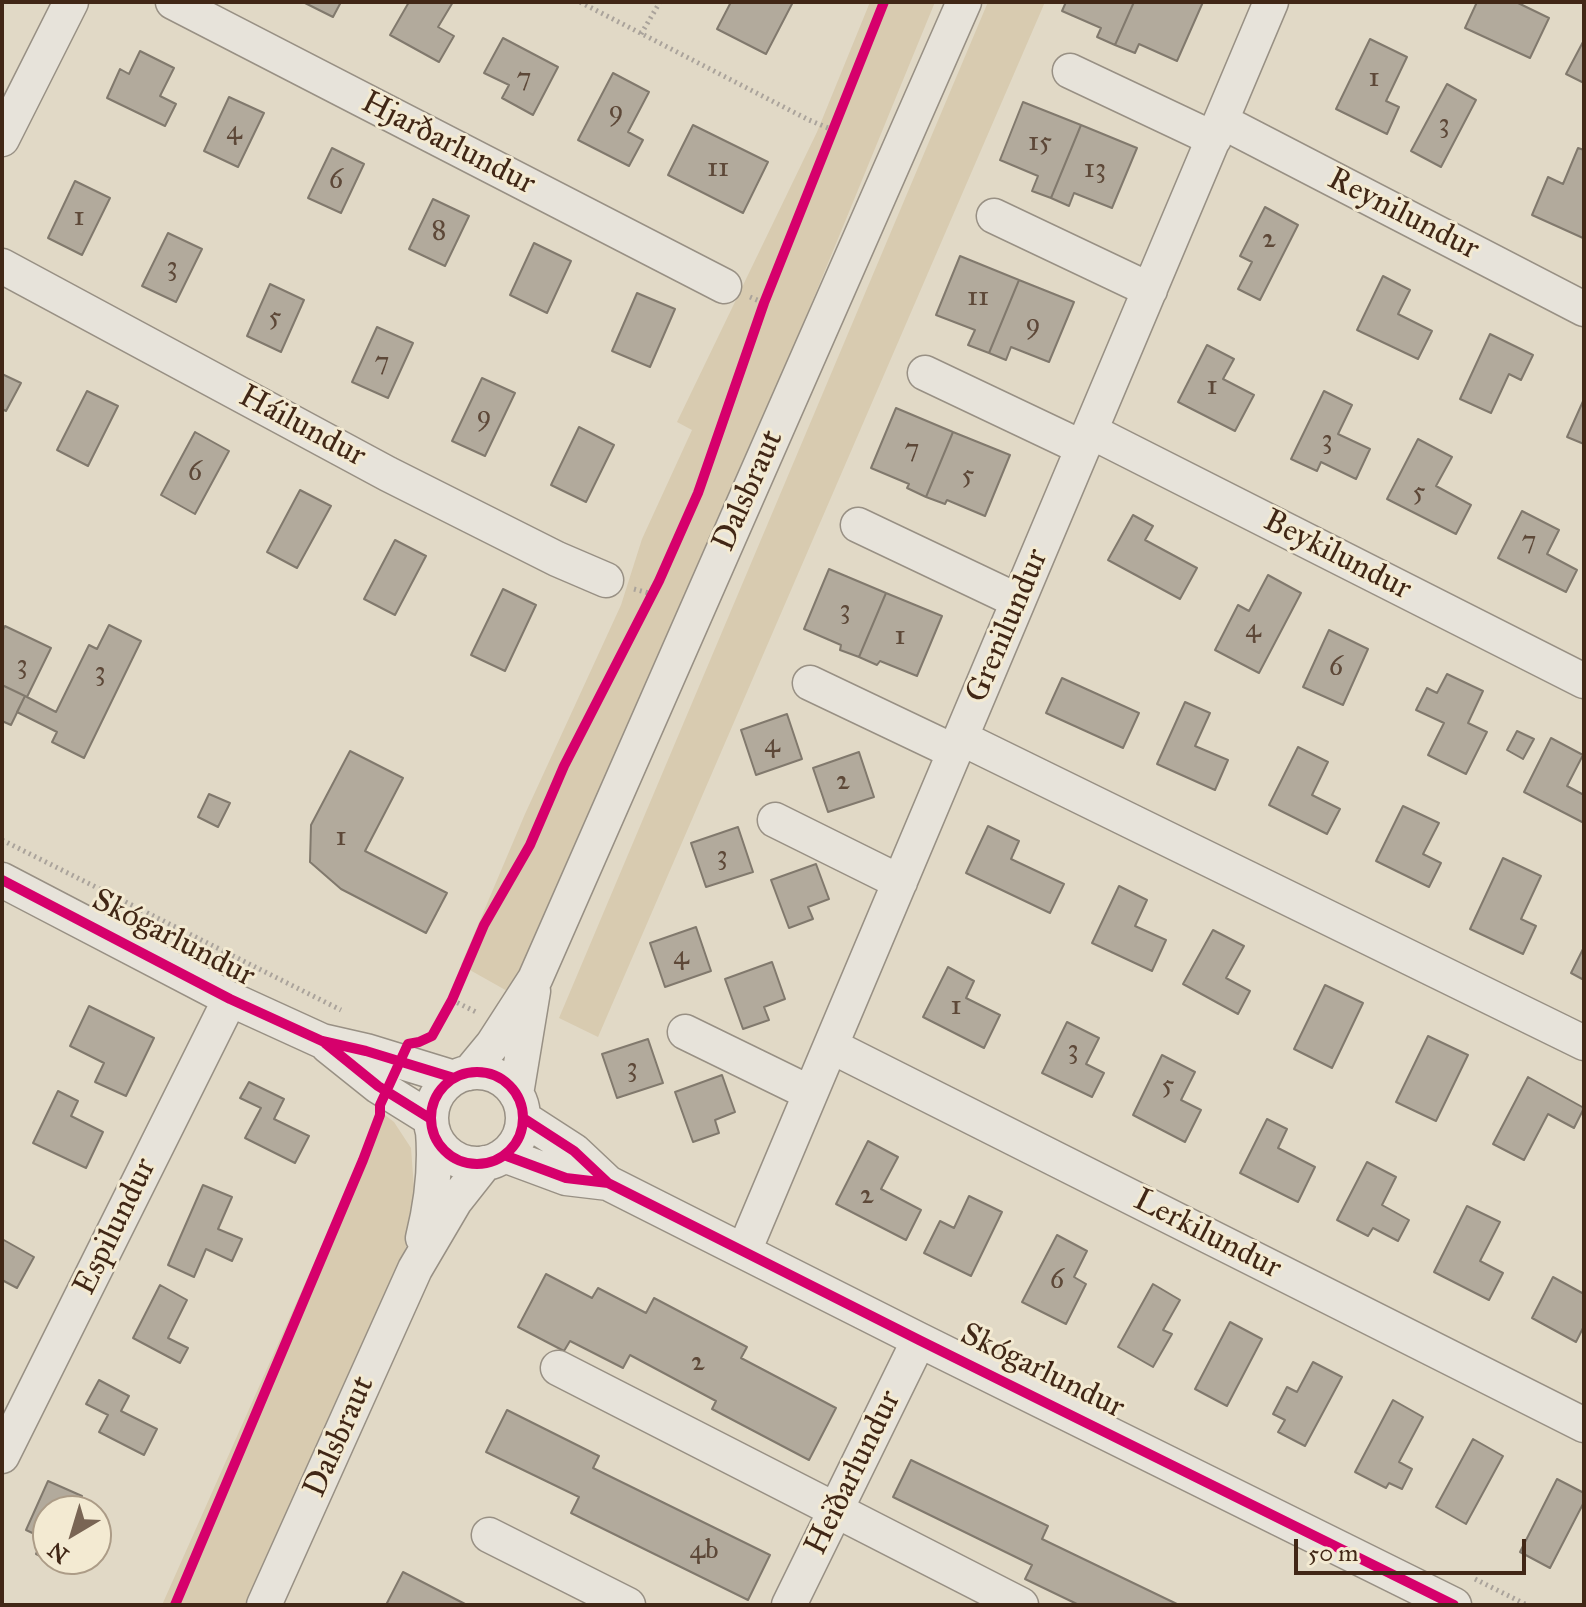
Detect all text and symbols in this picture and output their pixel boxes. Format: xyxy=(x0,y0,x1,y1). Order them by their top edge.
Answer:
house number: 7 xyxy=(517,62,531,96)
house number: 1 xyxy=(1368,62,1380,96)
street label: Hjarðarlundur xyxy=(355,84,541,204)
house number: 9 xyxy=(608,95,624,129)
house number: 3 xyxy=(1438,108,1450,142)
house number: 4 xyxy=(226,115,242,149)
house number: 15 xyxy=(1028,126,1052,160)
house number: 11 xyxy=(707,152,729,186)
house number: 13 xyxy=(1084,153,1106,187)
street label: Reynilundur xyxy=(1321,161,1485,269)
house number: 6 xyxy=(329,164,343,198)
house number: 1 xyxy=(73,201,85,235)
house number: 8 xyxy=(432,215,446,249)
house number: 2 xyxy=(1262,223,1276,257)
house number: 3 xyxy=(166,251,178,285)
house number: 11 xyxy=(967,281,989,315)
house number: 5 xyxy=(268,301,282,335)
house number: 9 xyxy=(1025,308,1041,342)
house number: 7 xyxy=(375,346,389,380)
house number: 1 xyxy=(1206,370,1218,404)
street label: Háilundur xyxy=(232,378,372,476)
house number: 9 xyxy=(476,400,492,434)
house number: 3 xyxy=(1321,424,1333,458)
street label: Dalsbraut xyxy=(705,425,793,557)
house number: 7 xyxy=(905,433,919,467)
house number: 6 xyxy=(188,456,202,490)
house number: 5 xyxy=(961,459,975,493)
house number: 5 xyxy=(1412,476,1426,510)
street label: Beykilundur xyxy=(1257,502,1417,610)
house number: 7 xyxy=(1522,525,1536,559)
street label: Grenilundur xyxy=(959,544,1057,708)
house number: 3 xyxy=(839,594,851,628)
house number: 4 xyxy=(1245,613,1261,647)
house number: 1 xyxy=(894,620,906,654)
house number: 3 xyxy=(16,649,28,683)
house number: 6 xyxy=(1329,651,1343,685)
house number: 3 xyxy=(94,656,106,690)
house number: 4 xyxy=(764,728,780,762)
house number: 2 xyxy=(836,765,850,799)
house number: 1 xyxy=(335,821,347,855)
house number: 3 xyxy=(716,840,728,874)
street label: Skógarlundur xyxy=(85,882,261,996)
house number: 4 xyxy=(673,940,689,974)
house number: 1 xyxy=(950,990,962,1024)
house number: 3 xyxy=(1067,1034,1079,1068)
house number: 3 xyxy=(626,1052,638,1086)
house number: 5 xyxy=(1161,1069,1175,1103)
street label: Espilundur xyxy=(66,1152,166,1302)
house number: 2 xyxy=(860,1179,874,1213)
street label: Lerkilundur xyxy=(1127,1181,1287,1289)
house number: 6 xyxy=(1050,1264,1064,1298)
street label: Skógarlundur xyxy=(954,1316,1130,1428)
house number: 2 xyxy=(691,1346,705,1380)
street label: Dalsbraut xyxy=(296,1371,384,1503)
street label: Heiðarlundur xyxy=(798,1384,910,1562)
north arrow xyxy=(32,1495,112,1575)
scale bar xyxy=(1298,1523,1530,1573)
house number: 4b xyxy=(689,1534,719,1568)
text: N xyxy=(42,1536,74,1569)
text: 50 m xyxy=(1308,1538,1358,1568)

